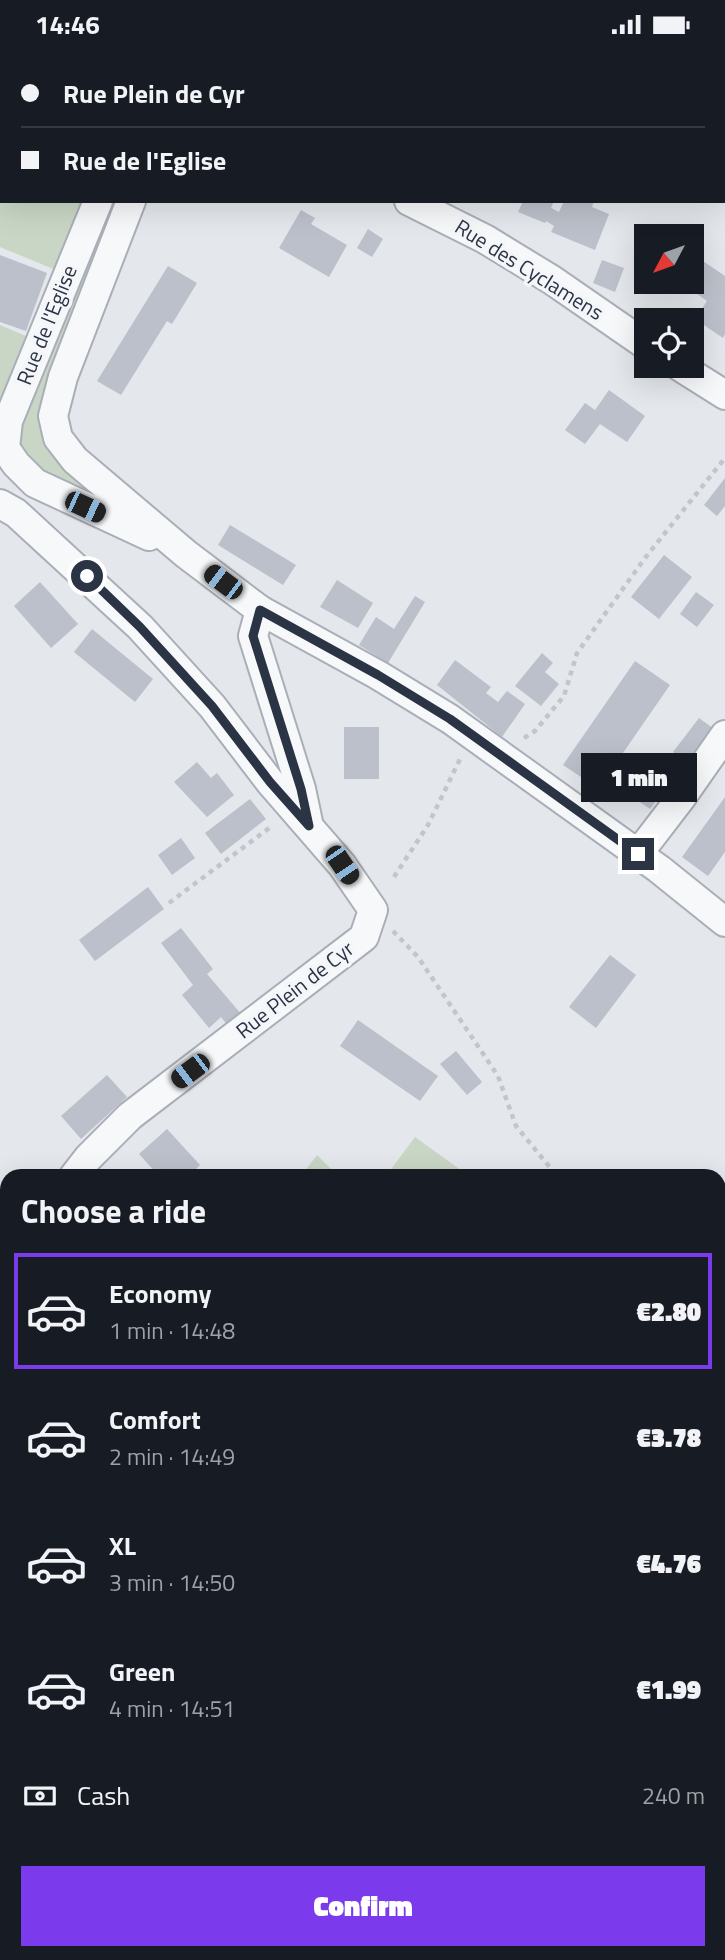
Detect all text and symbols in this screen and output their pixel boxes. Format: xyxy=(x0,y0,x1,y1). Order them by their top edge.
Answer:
text: 14:46 xyxy=(35,5,100,44)
text: Rue Plein de Cyr xyxy=(63,74,245,113)
text: Rue de l'Eglise xyxy=(63,141,226,180)
street label: Rue des Cyclamens xyxy=(449,210,610,328)
north arrow xyxy=(634,224,704,294)
map controls xyxy=(634,224,704,378)
street label: Rue de l'Eglise xyxy=(7,260,85,389)
button: locate xyxy=(634,308,704,378)
car xyxy=(62,489,109,525)
route start xyxy=(71,560,103,592)
car xyxy=(200,561,247,603)
callout: 1 min xyxy=(580,753,696,801)
text: 1 min xyxy=(610,760,668,795)
route end xyxy=(622,838,654,870)
car xyxy=(322,842,363,888)
street label: Rue Plein de Cyr xyxy=(228,933,360,1046)
car xyxy=(167,1050,214,1092)
text: Choose a ride xyxy=(21,1187,206,1235)
text: Economy xyxy=(109,1274,211,1313)
icon: car xyxy=(25,1280,88,1343)
text: €2.80 xyxy=(636,1292,701,1331)
text: 1 min · 14:48 xyxy=(109,1313,235,1348)
text: Comfort xyxy=(109,1400,201,1439)
icon: car xyxy=(25,1406,88,1469)
text: €3.78 xyxy=(636,1418,701,1457)
text: 2 min · 14:49 xyxy=(109,1439,235,1474)
text: XL xyxy=(109,1526,136,1565)
icon: car xyxy=(25,1532,88,1595)
text: €4.76 xyxy=(636,1544,701,1583)
text: 3 min · 14:50 xyxy=(109,1565,235,1600)
text: Green xyxy=(109,1652,175,1691)
icon: car xyxy=(25,1658,88,1721)
text: €1.99 xyxy=(636,1670,701,1709)
text: 4 min · 14:51 xyxy=(109,1691,235,1726)
text: Cash xyxy=(77,1776,130,1815)
icon: cash xyxy=(21,1777,59,1815)
text: 240 m xyxy=(642,1778,705,1813)
button: Confirm xyxy=(21,1866,705,1946)

